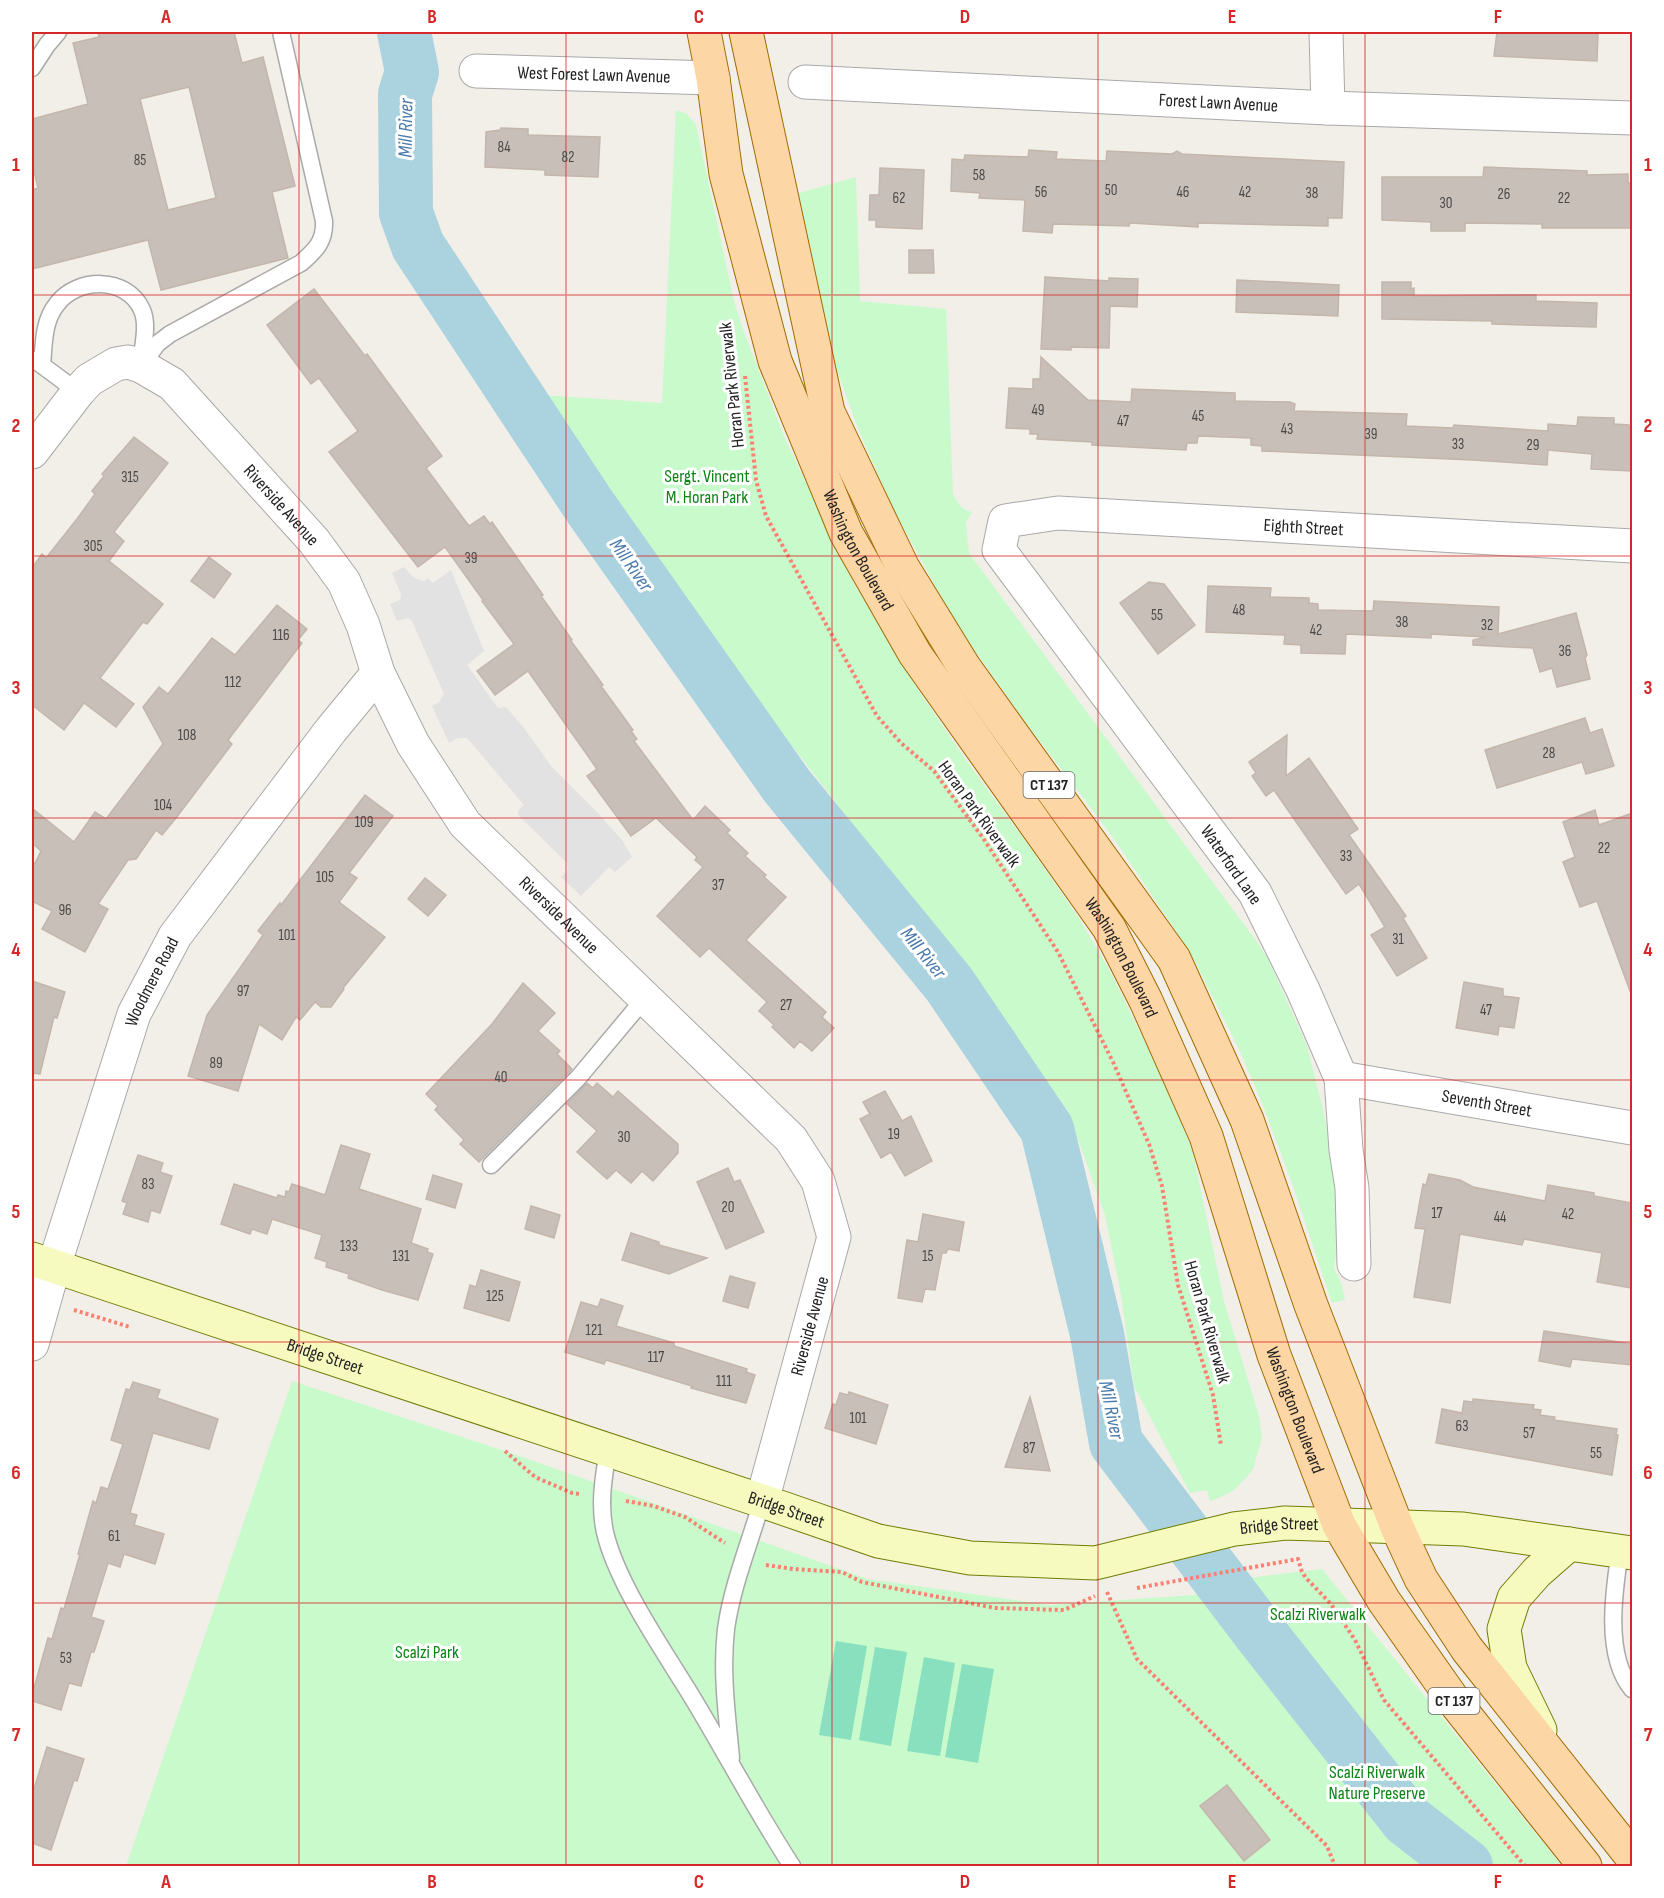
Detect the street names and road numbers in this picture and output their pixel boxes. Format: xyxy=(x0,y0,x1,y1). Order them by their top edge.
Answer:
street label: West Forest Lawn Avenue xyxy=(517,62,671,87)
street label: Forest Lawn Avenue xyxy=(1158,89,1279,116)
street label: Horan Park Riverwalk xyxy=(715,321,749,449)
street label: Riverside Avenue xyxy=(239,460,323,550)
street label: Washington Boulevard xyxy=(819,487,899,614)
street label: Eighth Street xyxy=(1263,514,1345,540)
street label: Horan Park Riverwalk xyxy=(933,757,1025,871)
road number: CT 137 xyxy=(1024,772,1074,798)
street label: Waterford Lane xyxy=(1196,821,1266,909)
street label: Riverside Avenue xyxy=(515,872,603,958)
street label: Washington Boulevard xyxy=(1080,893,1162,1021)
street label: Woodmere Road xyxy=(120,933,183,1029)
street label: Seventh Street xyxy=(1440,1085,1534,1121)
street label: Horan Park Riverwalk xyxy=(1179,1258,1235,1386)
street label: Riverside Avenue xyxy=(787,1274,833,1378)
street label: Bridge Street xyxy=(284,1334,367,1379)
street label: Washington Boulevard xyxy=(1262,1344,1329,1476)
street label: Bridge Street xyxy=(746,1487,828,1532)
street label: Bridge Street xyxy=(1239,1512,1320,1539)
road number: CT 137 xyxy=(1428,1688,1480,1714)

